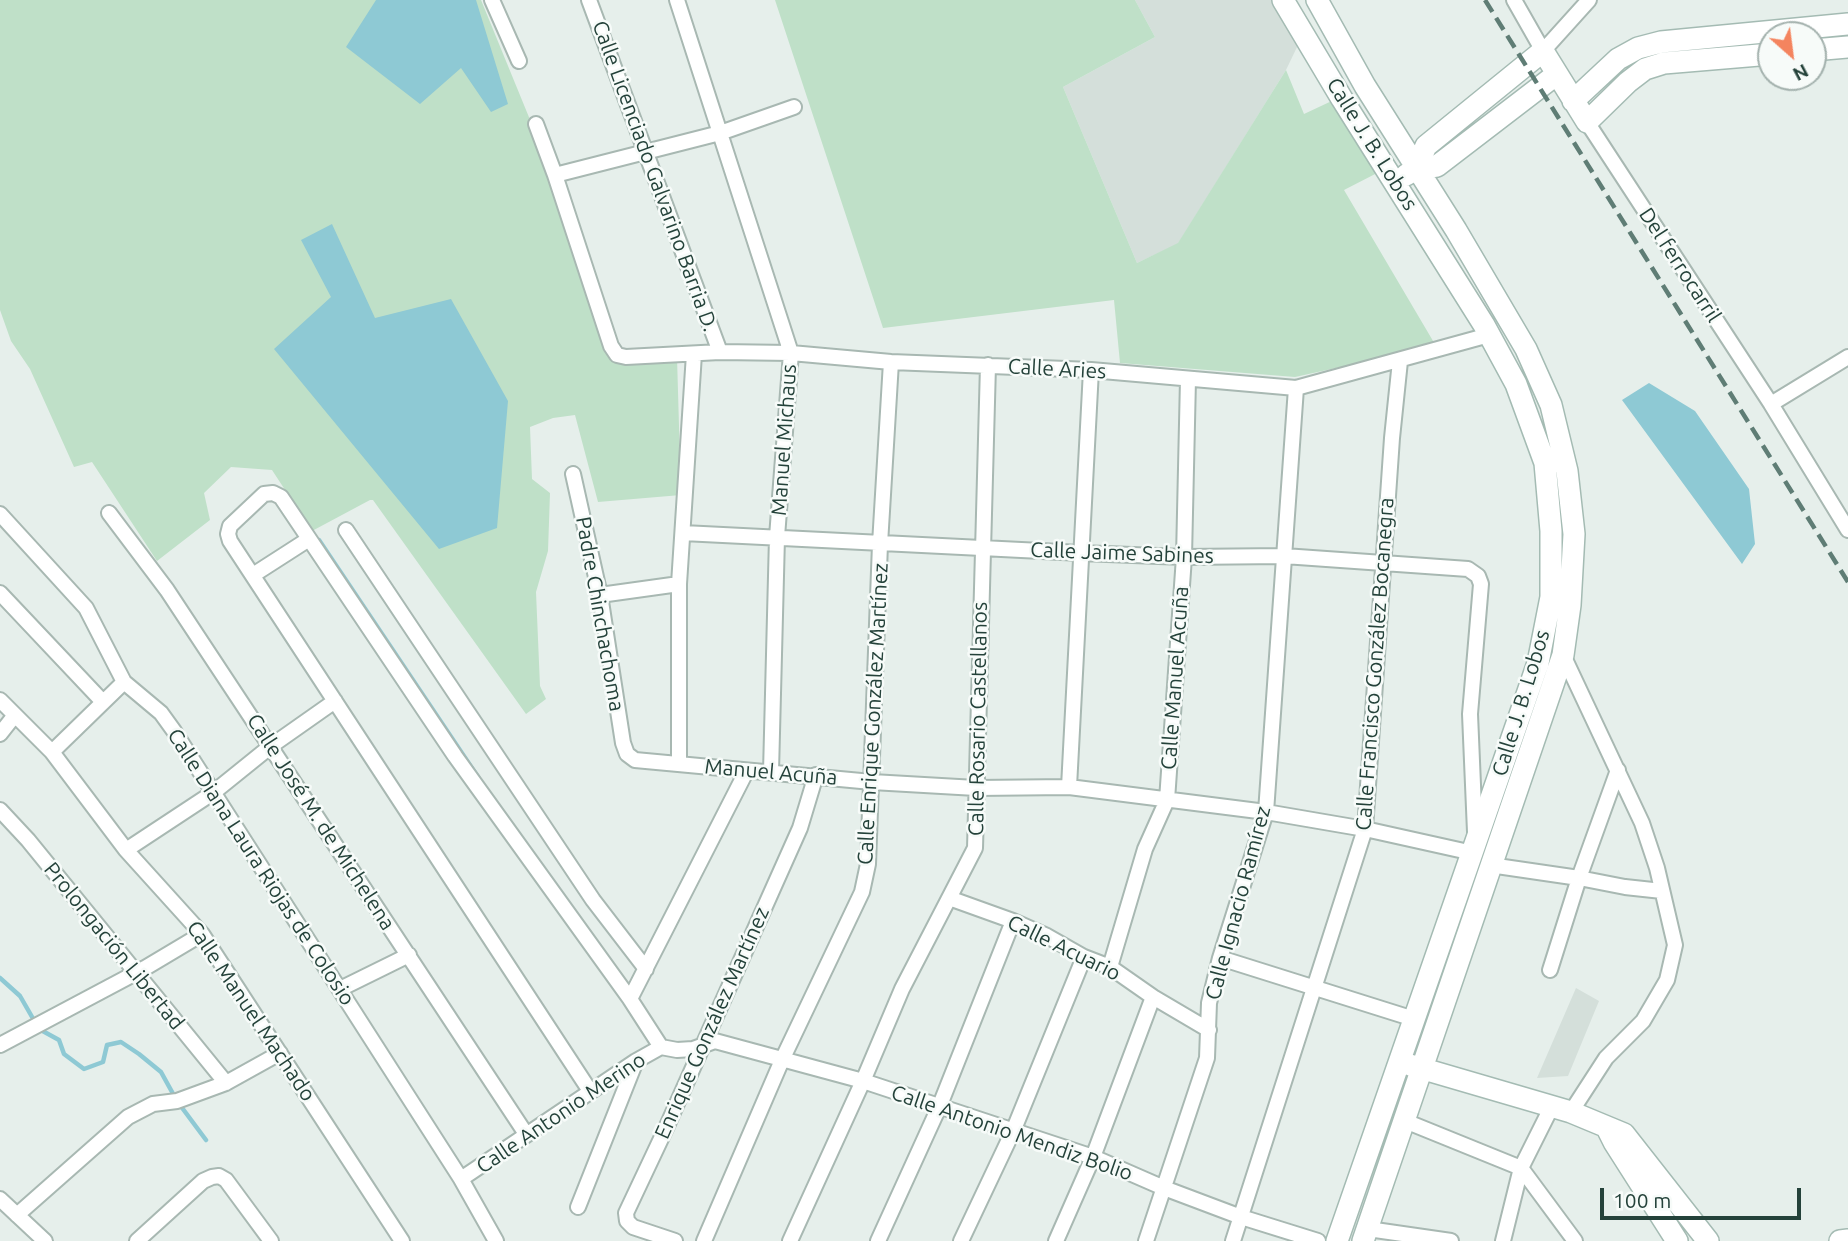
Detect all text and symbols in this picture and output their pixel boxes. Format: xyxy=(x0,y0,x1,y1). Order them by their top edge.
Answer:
street label: Calle Licenciado Galvarino Barria D. xyxy=(587,17,723,335)
north arrow xyxy=(1757,21,1827,91)
text: N xyxy=(1789,60,1812,86)
street label: Calle J. B. Lobos xyxy=(1321,73,1423,215)
street label: Del ferrocarril xyxy=(1634,203,1726,327)
street label: Calle Aries xyxy=(1007,354,1107,384)
street label: Manuel Michaus xyxy=(766,363,802,517)
street label: Calle Francisco González Bocanegra xyxy=(1351,497,1399,831)
street label: Padre Chinchachoma xyxy=(570,515,630,713)
street label: Calle Jaime Sabines xyxy=(1030,537,1214,569)
street label: Calle Enrique González Martínez xyxy=(853,562,893,866)
street label: Calle Manuel Acuña xyxy=(1156,585,1194,771)
street label: Calle Rosario Castellanos xyxy=(963,602,993,836)
street label: Calle J. B. Lobos xyxy=(1487,627,1555,779)
street label: Calle José M. de Michelena xyxy=(242,709,400,935)
street label: Calle Diana Laura Riojas de Colosio xyxy=(162,724,360,1010)
street label: Manuel Acuña xyxy=(704,754,838,790)
street label: Calle Ignacio Ramírez xyxy=(1200,803,1276,1003)
street label: Prolongación Libertad xyxy=(39,857,189,1035)
street label: Enrique González Martínez xyxy=(649,903,775,1143)
street label: Calle Acuario xyxy=(1003,910,1125,986)
street label: Calle Manuel Machado xyxy=(181,916,321,1106)
street label: Calle Antonio Merino xyxy=(472,1047,650,1179)
street label: Calle Antonio Mendiz Bolio xyxy=(888,1080,1136,1186)
scale bar xyxy=(1603,1174,1804,1218)
text: 100 m xyxy=(1613,1188,1671,1212)

